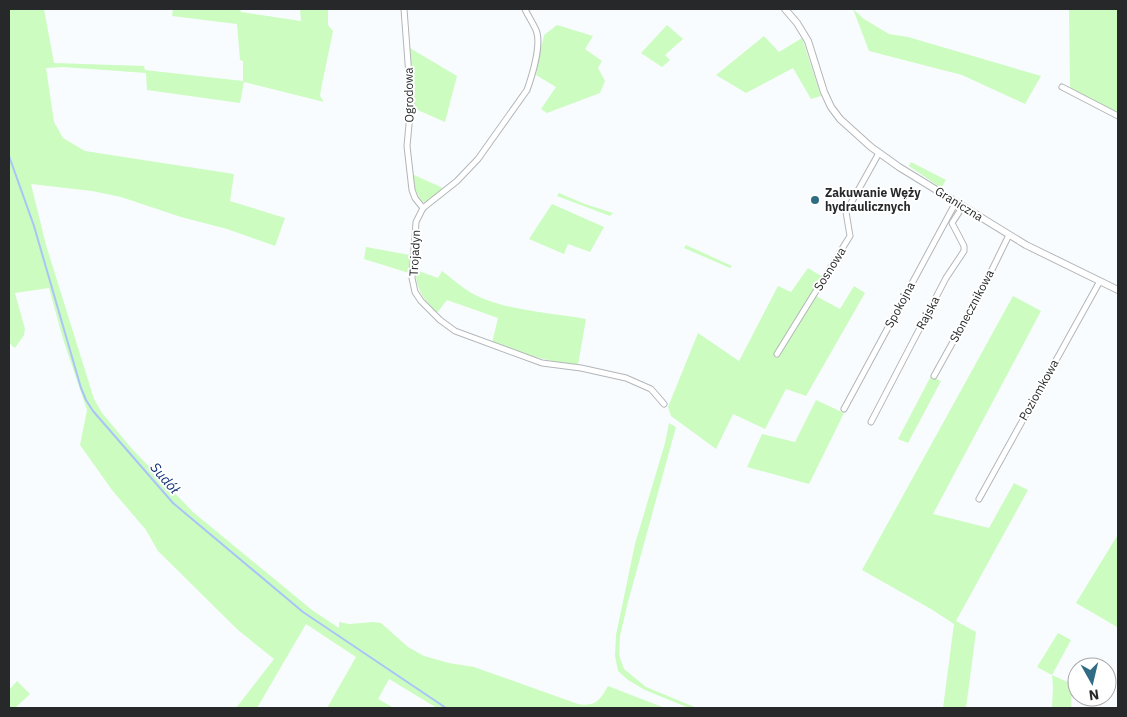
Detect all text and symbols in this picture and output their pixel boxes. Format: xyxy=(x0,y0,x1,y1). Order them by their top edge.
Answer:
street label: Ogrodowa xyxy=(401,67,416,123)
street label: Graniczna xyxy=(932,183,987,224)
place label: Zakuwanie Węży hydraulicznych xyxy=(825,185,921,214)
marker: Zakuwanie Węży hydraulicznych xyxy=(809,194,821,206)
street label: Trojadyn xyxy=(406,229,423,277)
street label: Sosnowa xyxy=(810,244,849,293)
street label: Słonecznikowa xyxy=(946,266,997,345)
street label: Spokojna xyxy=(881,279,918,330)
street label: Rajska xyxy=(913,293,943,332)
street label: Poziomkowa xyxy=(1016,356,1062,423)
water label: Sudół xyxy=(147,459,184,498)
north arrow xyxy=(1067,657,1117,707)
text: N xyxy=(1088,685,1100,704)

